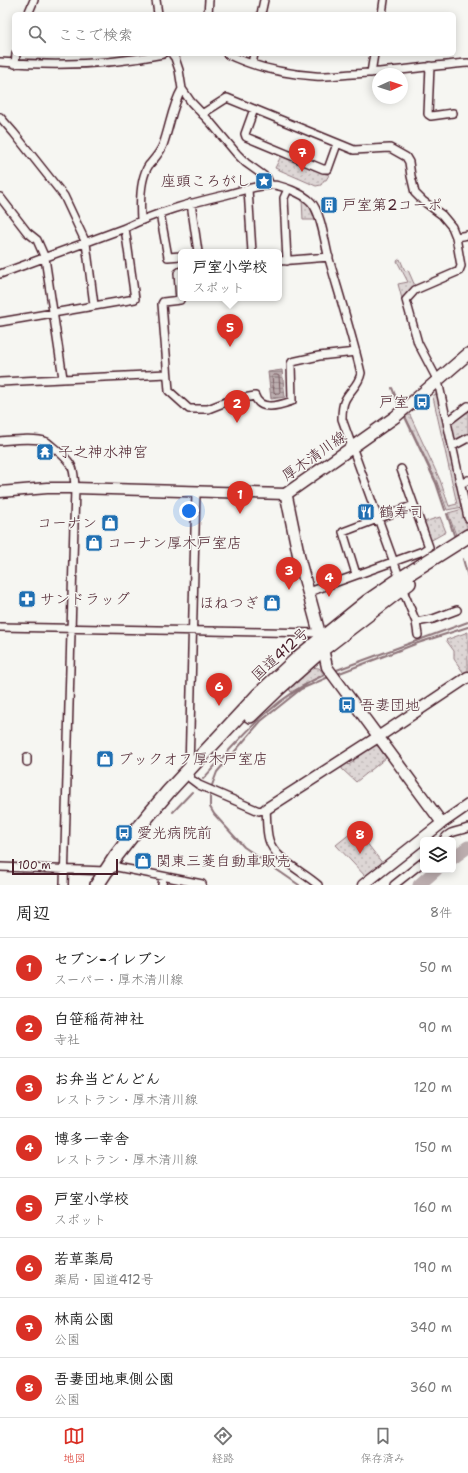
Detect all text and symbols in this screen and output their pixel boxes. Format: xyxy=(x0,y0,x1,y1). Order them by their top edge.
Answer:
search box xyxy=(12,12,456,56)
icon: search xyxy=(26,23,48,45)
text: ここで検索 xyxy=(58,25,133,45)
north arrow xyxy=(372,68,408,104)
pin: 7 xyxy=(289,139,315,172)
place label: 座頭ころがし xyxy=(161,171,251,191)
place icon: 座頭ころがし xyxy=(254,171,274,191)
building icon: 戸室第2コーポ xyxy=(319,195,339,215)
place label: 戸室第2コーポ xyxy=(342,195,443,215)
popup xyxy=(178,249,282,301)
text: 戸室小学校 xyxy=(192,257,268,277)
text: スポット xyxy=(192,279,245,296)
pin: 5 xyxy=(217,314,243,347)
pin: 2 xyxy=(224,390,250,423)
place label: 戸室 xyxy=(379,392,409,412)
bus stop icon: 戸室 xyxy=(412,392,432,412)
street label: 厚木清川線 xyxy=(278,426,350,486)
temple icon: 子之神水神宮 xyxy=(35,442,55,462)
place label: 子之神水神宮 xyxy=(58,442,148,462)
pin: 1 xyxy=(227,481,253,514)
your location xyxy=(179,501,199,521)
restaurant icon: 鶴寿司 xyxy=(356,502,376,522)
place label: 鶴寿司 xyxy=(379,502,424,522)
place label: コーナン xyxy=(37,513,97,533)
shop icon: コーナン xyxy=(100,513,120,533)
shop icon: コーナン厚木戸室店 xyxy=(84,533,104,553)
place label: コーナン厚木戸室店 xyxy=(107,533,242,553)
pin: 3 xyxy=(276,557,302,590)
pin: 4 xyxy=(316,564,342,597)
pharmacy icon: サンドラッグ xyxy=(17,589,37,609)
place label: サンドラッグ xyxy=(40,589,130,609)
place label: ほねつぎ xyxy=(199,593,259,613)
shop icon: ほねつぎ xyxy=(262,593,282,613)
street label: 国道412号 xyxy=(247,623,313,685)
pin: 6 xyxy=(206,673,232,706)
bus stop icon: 吾妻団地 xyxy=(337,695,357,715)
place label: 吾妻団地 xyxy=(360,695,420,715)
shop icon: ブックオフ厚木戸室店 xyxy=(95,749,115,769)
place label: ブックオフ厚木戸室店 xyxy=(118,749,268,769)
pin: 8 xyxy=(347,821,373,854)
bus stop icon: 愛光病院前 xyxy=(114,823,134,843)
place label: 愛光病院前 xyxy=(137,823,212,843)
map controls xyxy=(420,837,456,873)
button: layers xyxy=(420,837,456,873)
shop icon: 関東三菱自動車販売 xyxy=(133,851,153,871)
place label: 関東三菱自動車販売 xyxy=(156,851,291,871)
scale bar xyxy=(12,857,118,876)
text: 100 m xyxy=(18,858,51,873)
text: 周辺 xyxy=(16,902,50,924)
text: 8件 xyxy=(430,904,452,921)
text: セブン-イレブン xyxy=(54,949,167,969)
text: 1 xyxy=(26,959,32,976)
text: 50 m xyxy=(419,959,452,976)
text: スーパー · 厚木清川線 xyxy=(54,971,183,988)
text: 白笹稲荷神社 xyxy=(54,1009,144,1029)
text: 2 xyxy=(24,1019,34,1036)
text: 90 m xyxy=(418,1019,452,1036)
text: 寺社 xyxy=(54,1031,80,1048)
text: お弁当どんどん xyxy=(54,1069,160,1089)
text: 3 xyxy=(24,1079,34,1096)
text: 120 m xyxy=(414,1079,452,1096)
text: レストラン · 厚木清川線 xyxy=(54,1091,198,1108)
text: 博多一幸舎 xyxy=(54,1129,129,1149)
text: 4 xyxy=(24,1139,34,1156)
text: 150 m xyxy=(414,1139,452,1156)
text: レストラン · 厚木清川線 xyxy=(54,1151,198,1168)
text: 戸室小学校 xyxy=(54,1189,129,1209)
text: 5 xyxy=(25,1199,33,1216)
text: 160 m xyxy=(414,1199,452,1216)
text: スポット xyxy=(54,1211,106,1228)
text: 若草薬局 xyxy=(54,1249,114,1269)
text: 6 xyxy=(24,1259,34,1276)
text: 190 m xyxy=(413,1259,452,1276)
text: 薬局 · 国道412号 xyxy=(54,1271,154,1288)
text: 林南公園 xyxy=(54,1309,114,1329)
text: 7 xyxy=(24,1319,34,1336)
text: 340 m xyxy=(410,1319,452,1336)
text: 公園 xyxy=(54,1331,80,1348)
text: 吾妻団地東側公園 xyxy=(54,1369,174,1389)
text: 8 xyxy=(24,1379,34,1396)
text: 360 m xyxy=(410,1379,452,1396)
text: 公園 xyxy=(54,1391,80,1408)
tab: 地図 xyxy=(63,1425,85,1466)
tab: 経路 xyxy=(212,1425,234,1466)
tab: 保存済み xyxy=(361,1425,405,1466)

